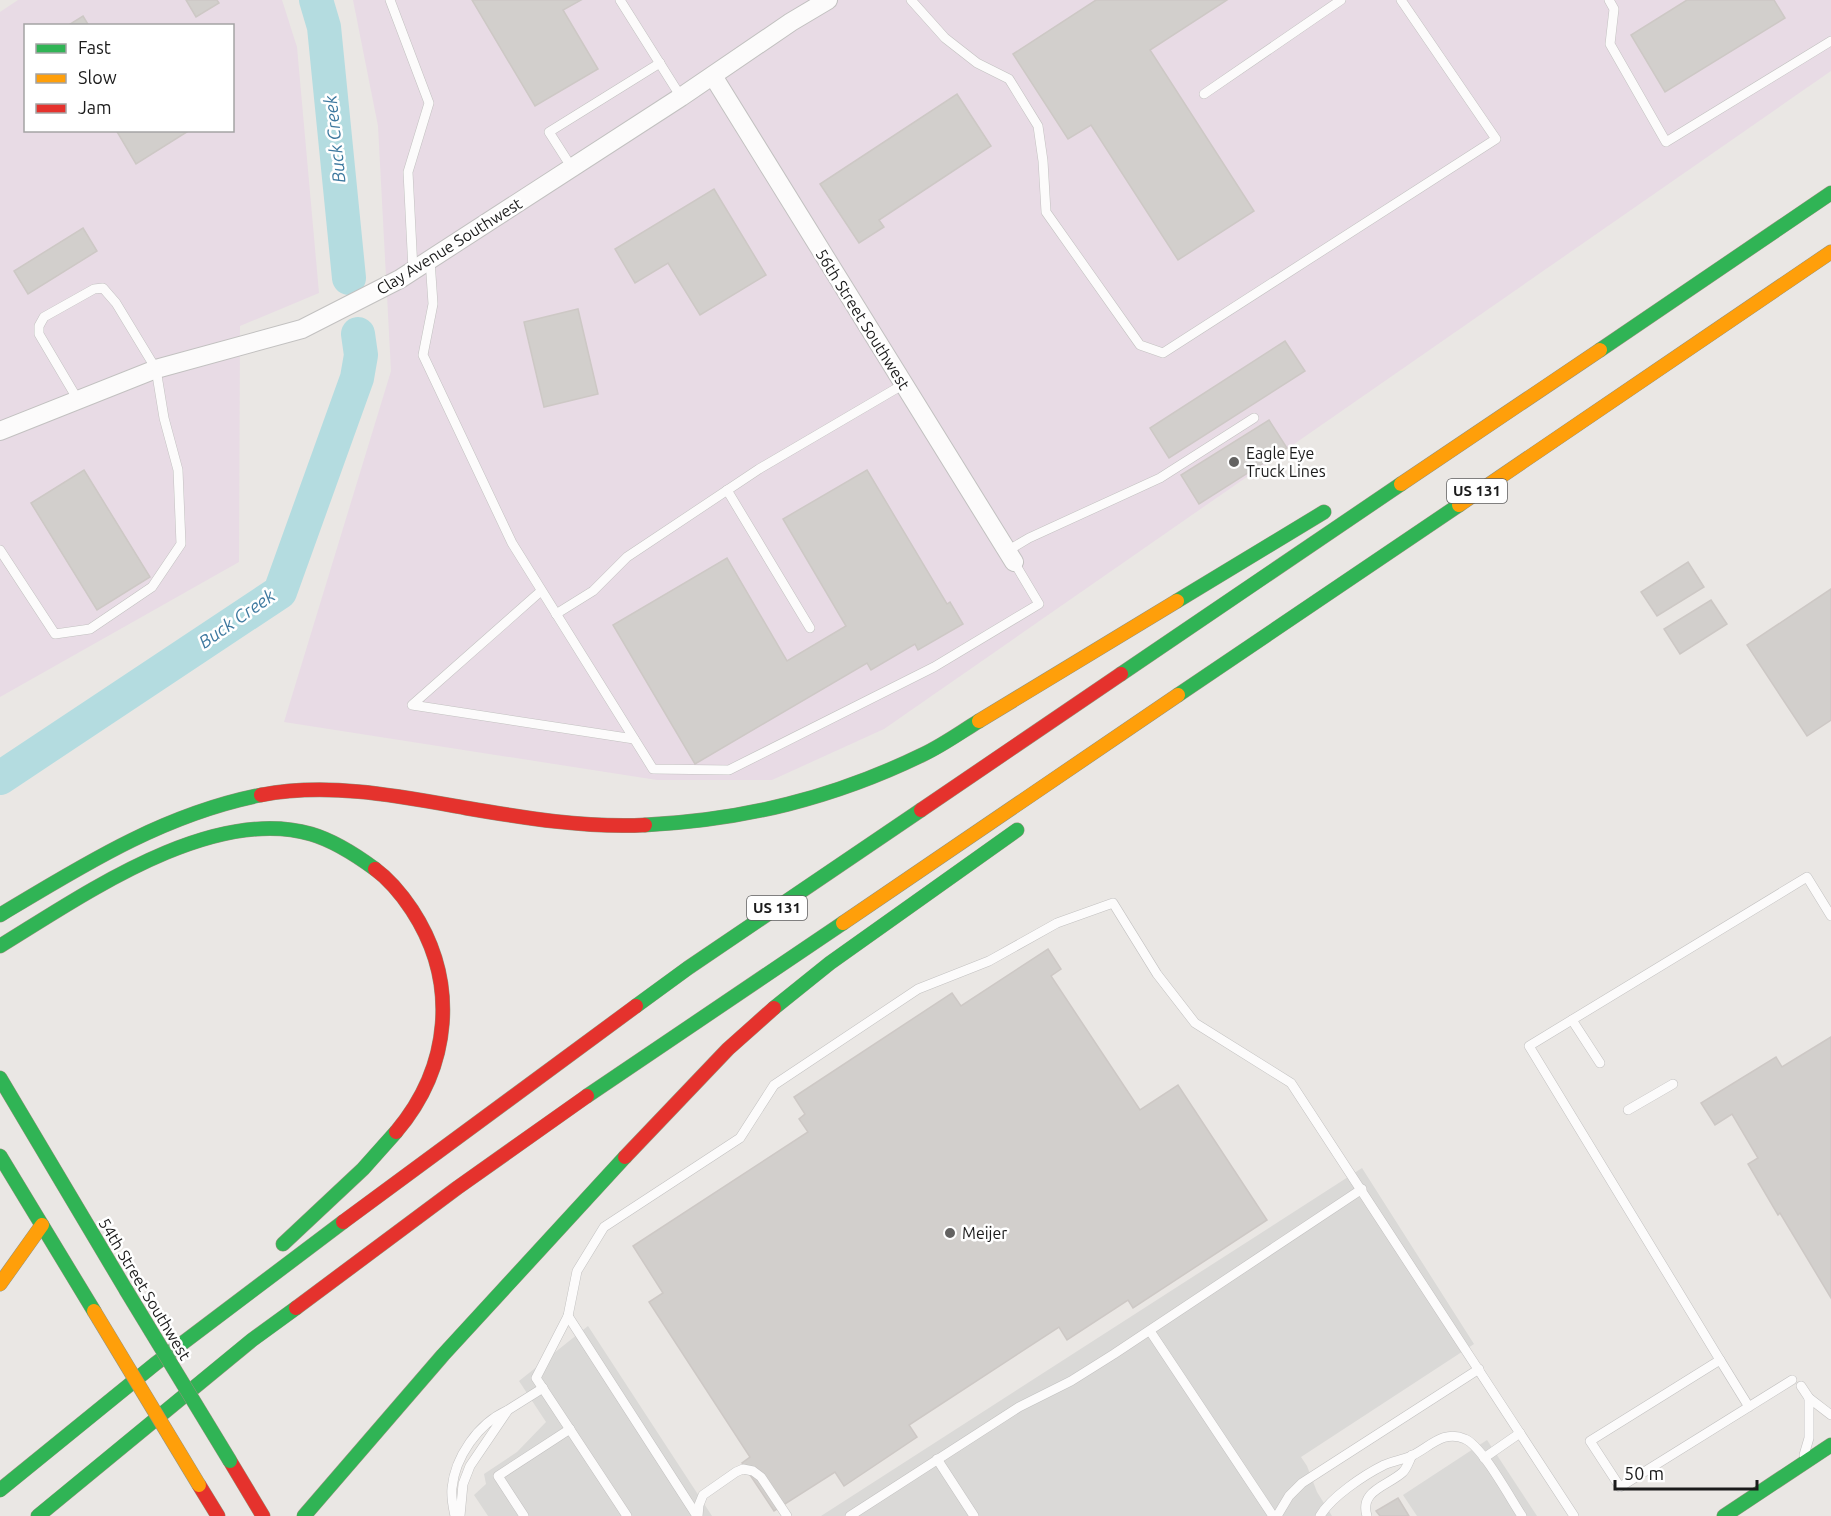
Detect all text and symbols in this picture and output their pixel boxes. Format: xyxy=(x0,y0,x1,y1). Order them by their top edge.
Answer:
legend xyxy=(24,24,234,132)
text: Fast xyxy=(78,37,111,57)
text: Slow xyxy=(78,67,117,87)
water label: Buck Creek xyxy=(319,93,349,184)
text: Jam xyxy=(78,97,112,117)
street label: Clay Avenue Southwest xyxy=(373,193,526,298)
street label: 56th Street Southwest xyxy=(812,245,914,393)
place label: Eagle Eye Truck Lines xyxy=(1246,444,1326,480)
marker: Eagle Eye Truck Lines xyxy=(1227,455,1241,469)
road number: US 131 xyxy=(1447,479,1507,503)
water label: Buck Creek xyxy=(195,584,279,652)
road number: US 131 xyxy=(747,896,807,920)
street label: 54th Street Southwest xyxy=(96,1215,195,1364)
place label: Meijer xyxy=(962,1224,1007,1242)
marker: Meijer xyxy=(943,1226,957,1240)
scale bar xyxy=(1615,1453,1758,1491)
text: 50 m xyxy=(1624,1463,1664,1483)

